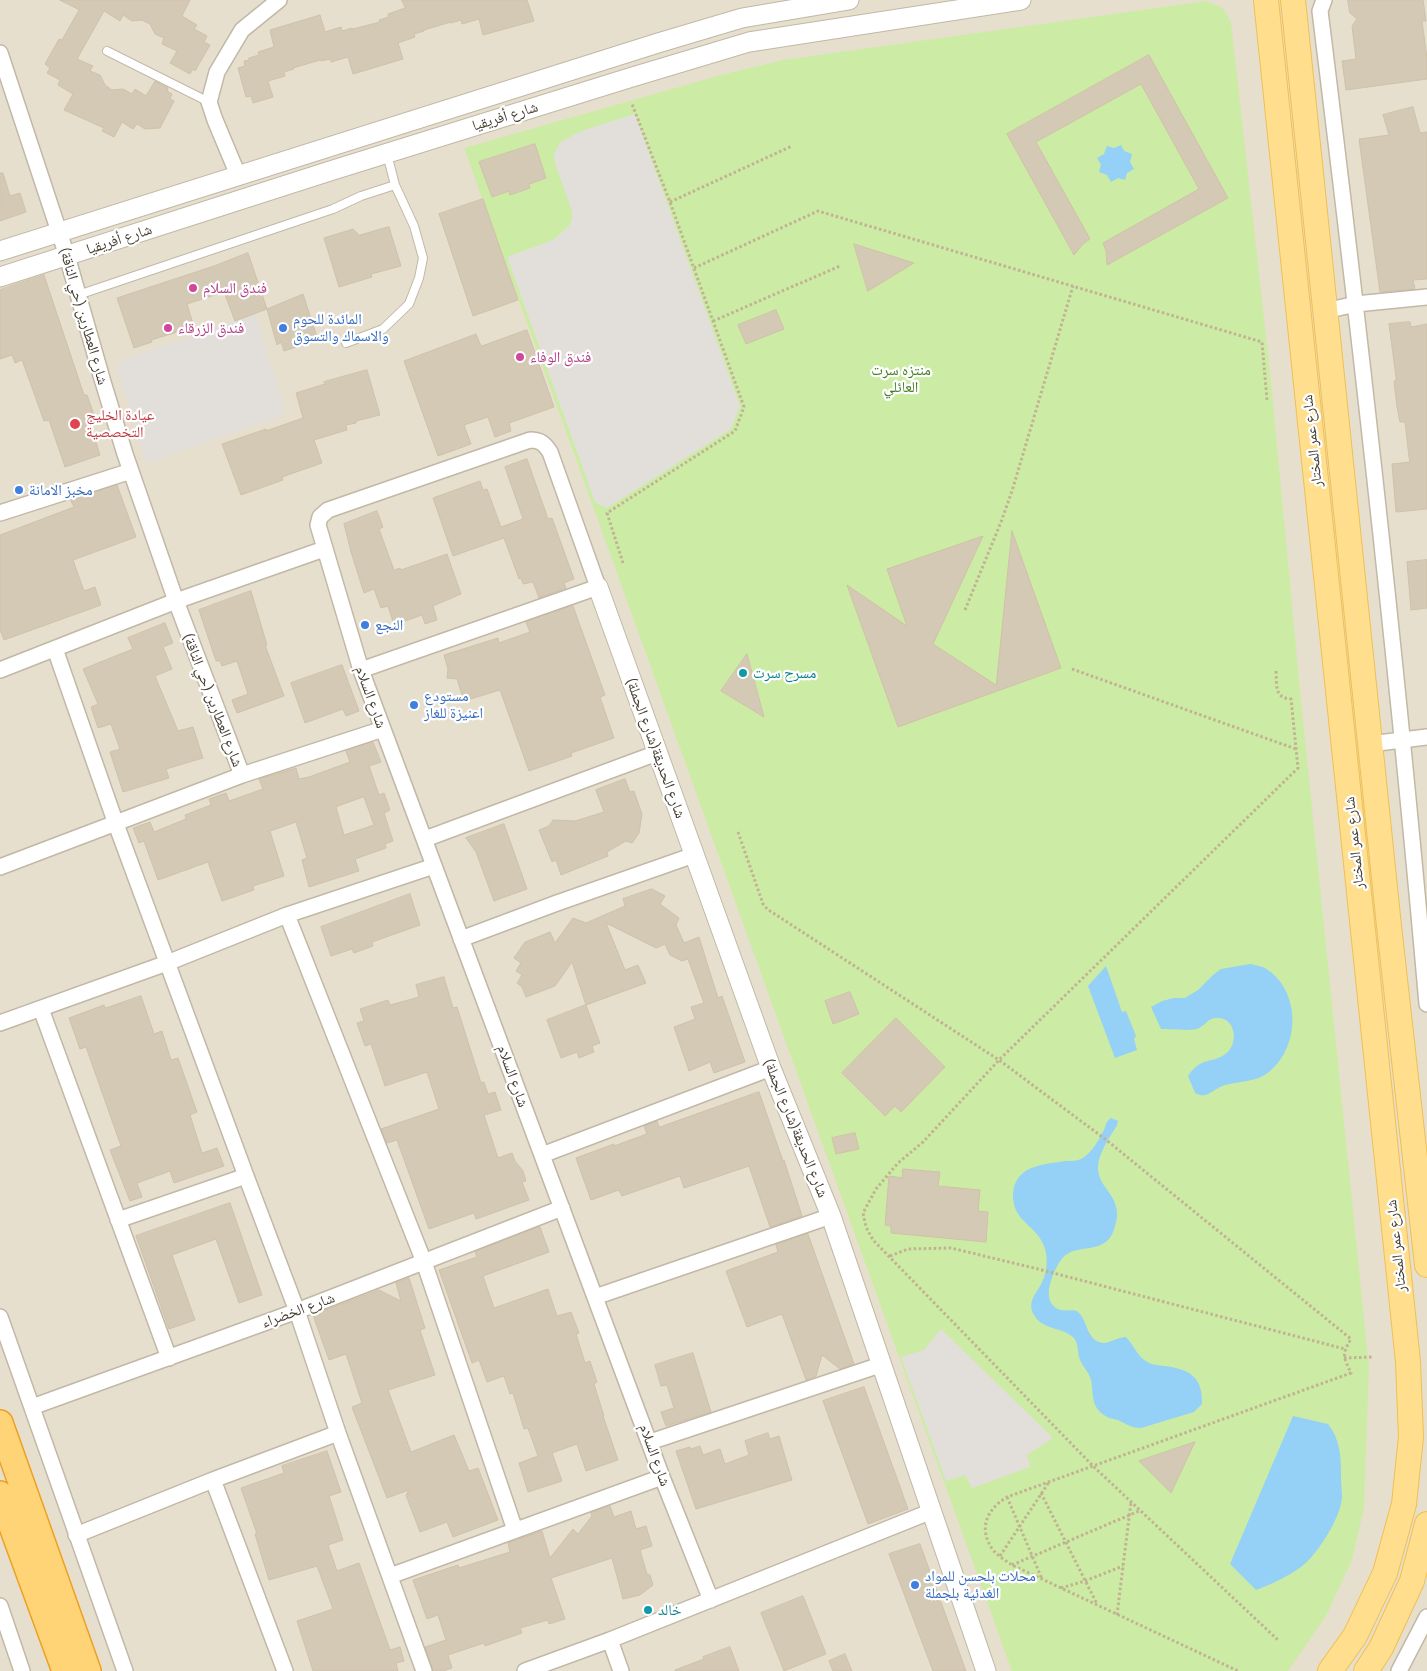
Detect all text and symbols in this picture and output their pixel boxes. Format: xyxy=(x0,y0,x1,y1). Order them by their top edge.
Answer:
street label: شارع أفريقيا xyxy=(470,97,540,135)
street label: شارع أفريقيا xyxy=(84,220,154,258)
street label: شارع العطارين (حي الناقة) xyxy=(56,245,112,387)
place label: فندق السلام xyxy=(203,279,267,297)
marker: فندق السلام xyxy=(187,282,199,294)
place label: المائدة للحوم والاسماك والتسوق xyxy=(293,310,389,345)
place label: فندق الزرقاء xyxy=(178,319,244,337)
marker: فندق الزرقاء xyxy=(162,322,174,334)
marker: المائدة للحوم والاسماك والتسوق xyxy=(277,322,289,334)
place label: فندق الوفاء xyxy=(530,348,591,366)
marker: فندق الوفاء xyxy=(514,351,526,363)
park label: منتزه سرت العائلي xyxy=(871,361,931,396)
street label: شارع عمر المختار xyxy=(1298,394,1326,488)
place label: عيادة الخليج التخصصية xyxy=(86,406,154,441)
marker: عيادة الخليج التخصصية xyxy=(68,417,82,431)
place label: مخبز الامانة xyxy=(29,481,93,499)
marker: مخبز الامانة xyxy=(13,484,25,496)
place label: النجع xyxy=(375,616,403,634)
marker: النجع xyxy=(359,619,371,631)
street label: شارع العطارين (حي الناقة) xyxy=(179,630,247,770)
street label: شارع السلام xyxy=(351,663,391,731)
place label: مسرح سرت xyxy=(753,664,816,682)
marker: مسرح سرت xyxy=(737,667,749,679)
street label: شارع الحديقة(شارع الجملة) xyxy=(622,675,690,821)
place label: مستودع اعنيزة للغاز xyxy=(424,687,483,722)
marker: مستودع اعنيزة للغاز xyxy=(408,699,420,711)
street label: شارع عمر المختار xyxy=(1340,796,1368,890)
street label: شارع السلام xyxy=(493,1042,533,1110)
street label: شارع الحديقة(شارع الجملة) xyxy=(760,1056,832,1200)
street label: شارع عمر المختار xyxy=(1382,1199,1410,1293)
street label: شارع الخضراء xyxy=(259,1288,337,1332)
street label: شارع السلام xyxy=(635,1421,675,1489)
place label: محلات بلحسن للمواد الغدئية بلجملة xyxy=(925,1567,1036,1602)
marker: محلات بلحسن للمواد الغدئية بلجملة xyxy=(909,1579,921,1591)
place label: خالد xyxy=(658,1601,682,1619)
marker: خالد xyxy=(642,1604,654,1616)

